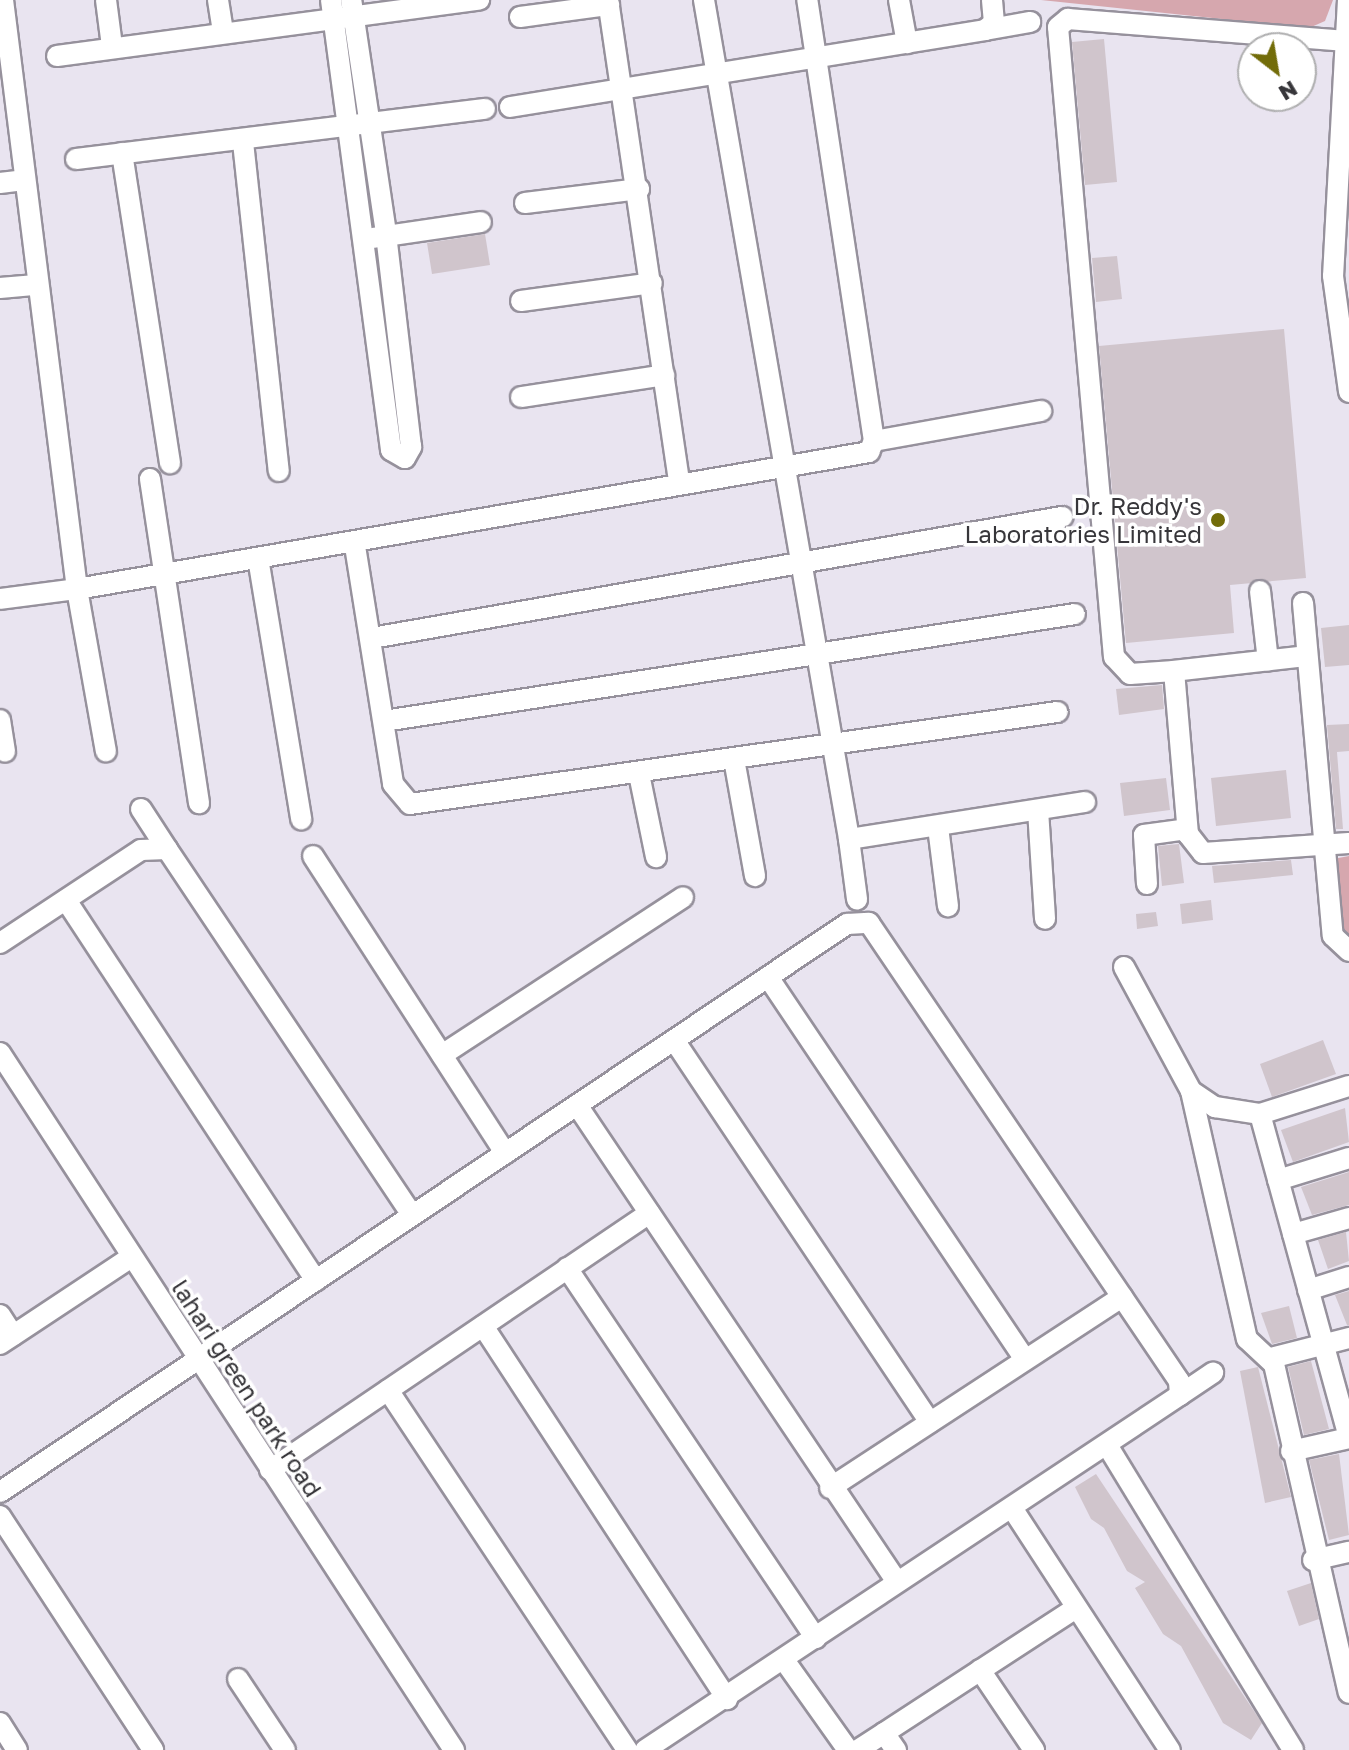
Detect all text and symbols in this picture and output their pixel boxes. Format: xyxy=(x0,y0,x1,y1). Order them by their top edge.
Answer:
north arrow xyxy=(1237,32,1317,112)
text: N xyxy=(1274,75,1303,107)
place label: Dr. Reddy's Laboratories Limited xyxy=(964,492,1202,548)
marker: Dr. Reddy's Laboratories Limited xyxy=(1209,511,1227,529)
street label: lahari green park road xyxy=(166,1274,328,1502)

